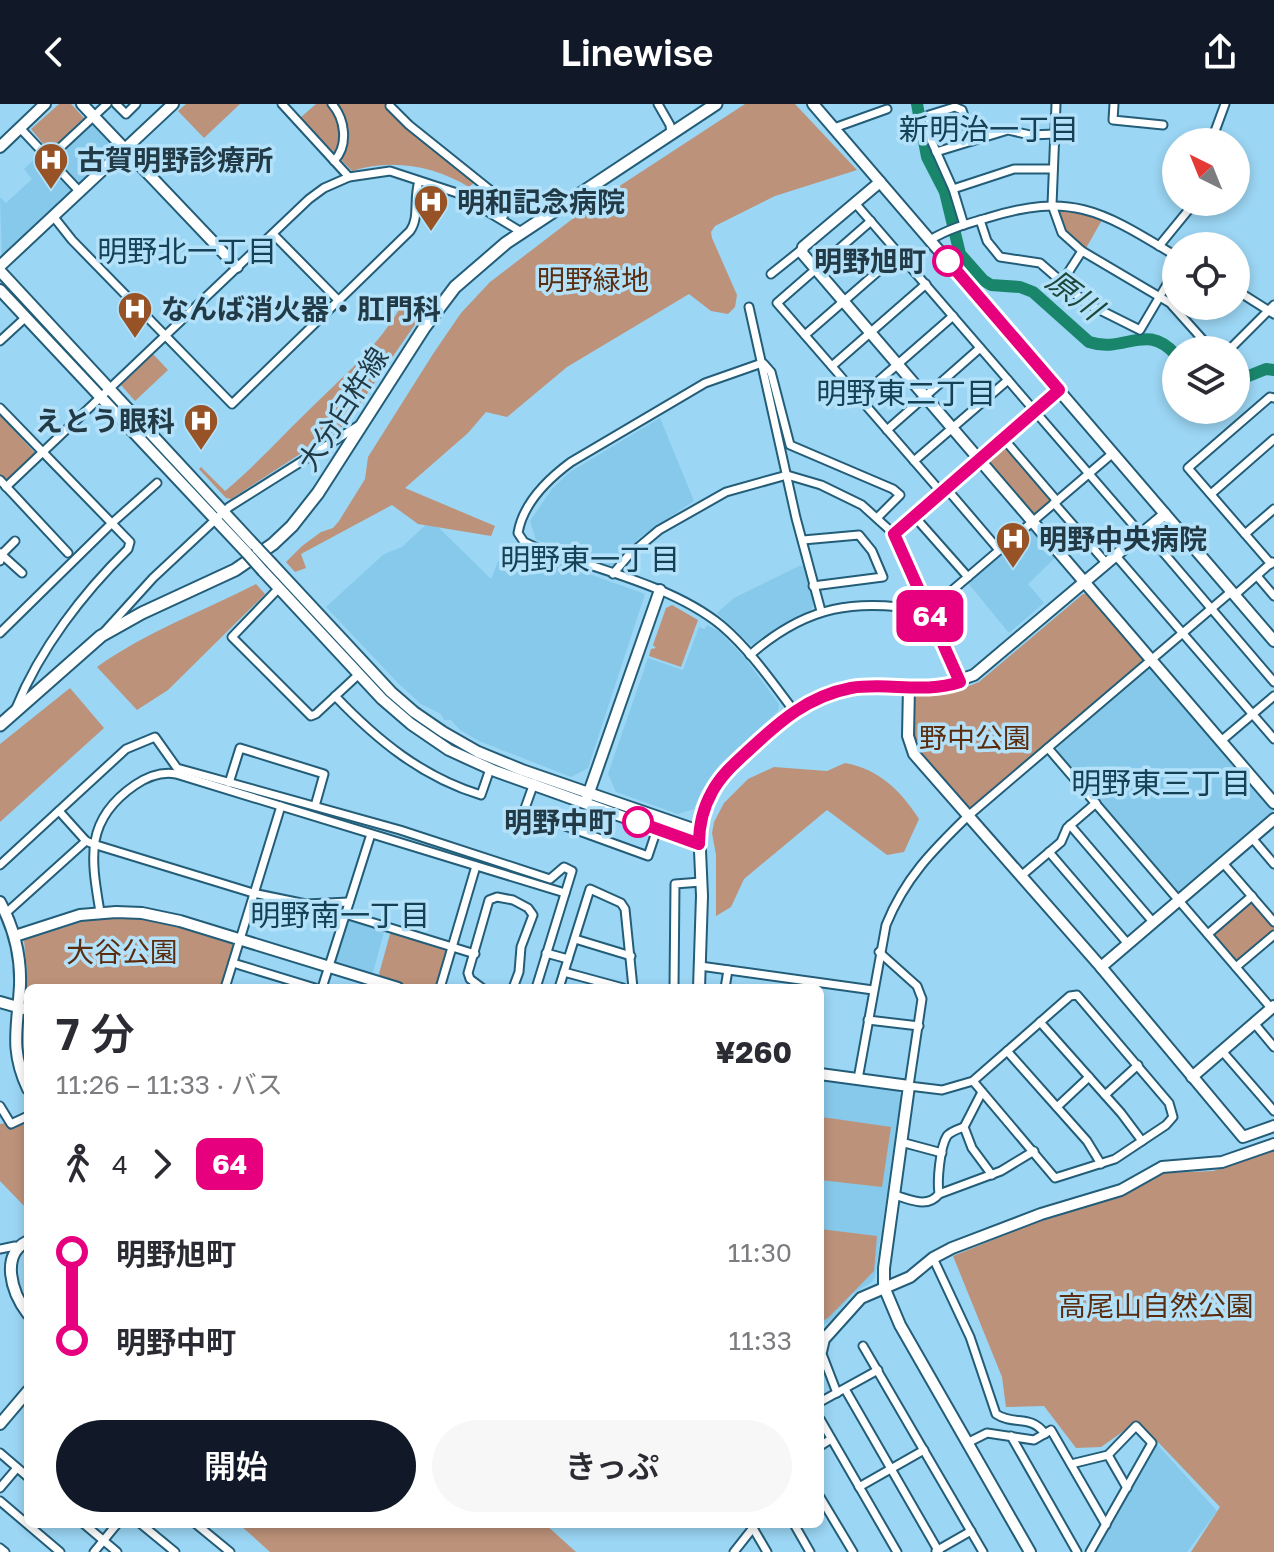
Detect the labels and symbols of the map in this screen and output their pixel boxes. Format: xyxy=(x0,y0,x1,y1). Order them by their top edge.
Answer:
district label: 新明治一丁目 xyxy=(899,111,1079,147)
north arrow xyxy=(1162,128,1250,216)
hospital icon: 古賀明野診療所 xyxy=(32,141,70,191)
place label: 古賀明野診療所 xyxy=(77,143,273,176)
hospital icon: 明和記念病院 xyxy=(412,183,450,233)
place label: 明和記念病院 xyxy=(457,185,625,218)
district label: 明野北一丁目 xyxy=(97,233,277,269)
place label: 明野旭町 xyxy=(814,244,926,277)
marker: 明野旭町 xyxy=(933,246,963,276)
water label: 原川 xyxy=(1040,262,1112,328)
park label: 明野緑地 xyxy=(537,263,649,296)
hospital icon: なんば消火器・肛門科 xyxy=(116,290,154,340)
place label: なんば消火器・肛門科 xyxy=(161,292,441,325)
street label: 大分臼杵線 xyxy=(291,341,395,476)
district label: 明野東二丁目 xyxy=(816,375,996,411)
hospital icon: えとう眼科 xyxy=(182,402,220,452)
place label: えとう眼科 xyxy=(35,404,175,437)
hospital icon: 明野中央病院 xyxy=(994,520,1032,570)
place label: 明野中央病院 xyxy=(1039,522,1207,555)
district label: 明野東一丁目 xyxy=(500,541,680,577)
line badge: 64 xyxy=(894,590,966,642)
park label: 野中公園 xyxy=(919,721,1031,754)
district label: 明野東三丁目 xyxy=(1071,765,1251,801)
place label: 明野中町 xyxy=(504,805,616,838)
marker: 明野中町 xyxy=(623,807,653,837)
district label: 明野南一丁目 xyxy=(250,897,430,933)
park label: 大谷公園 xyxy=(66,935,178,968)
park label: 高尾山自然公園 xyxy=(1058,1289,1254,1322)

